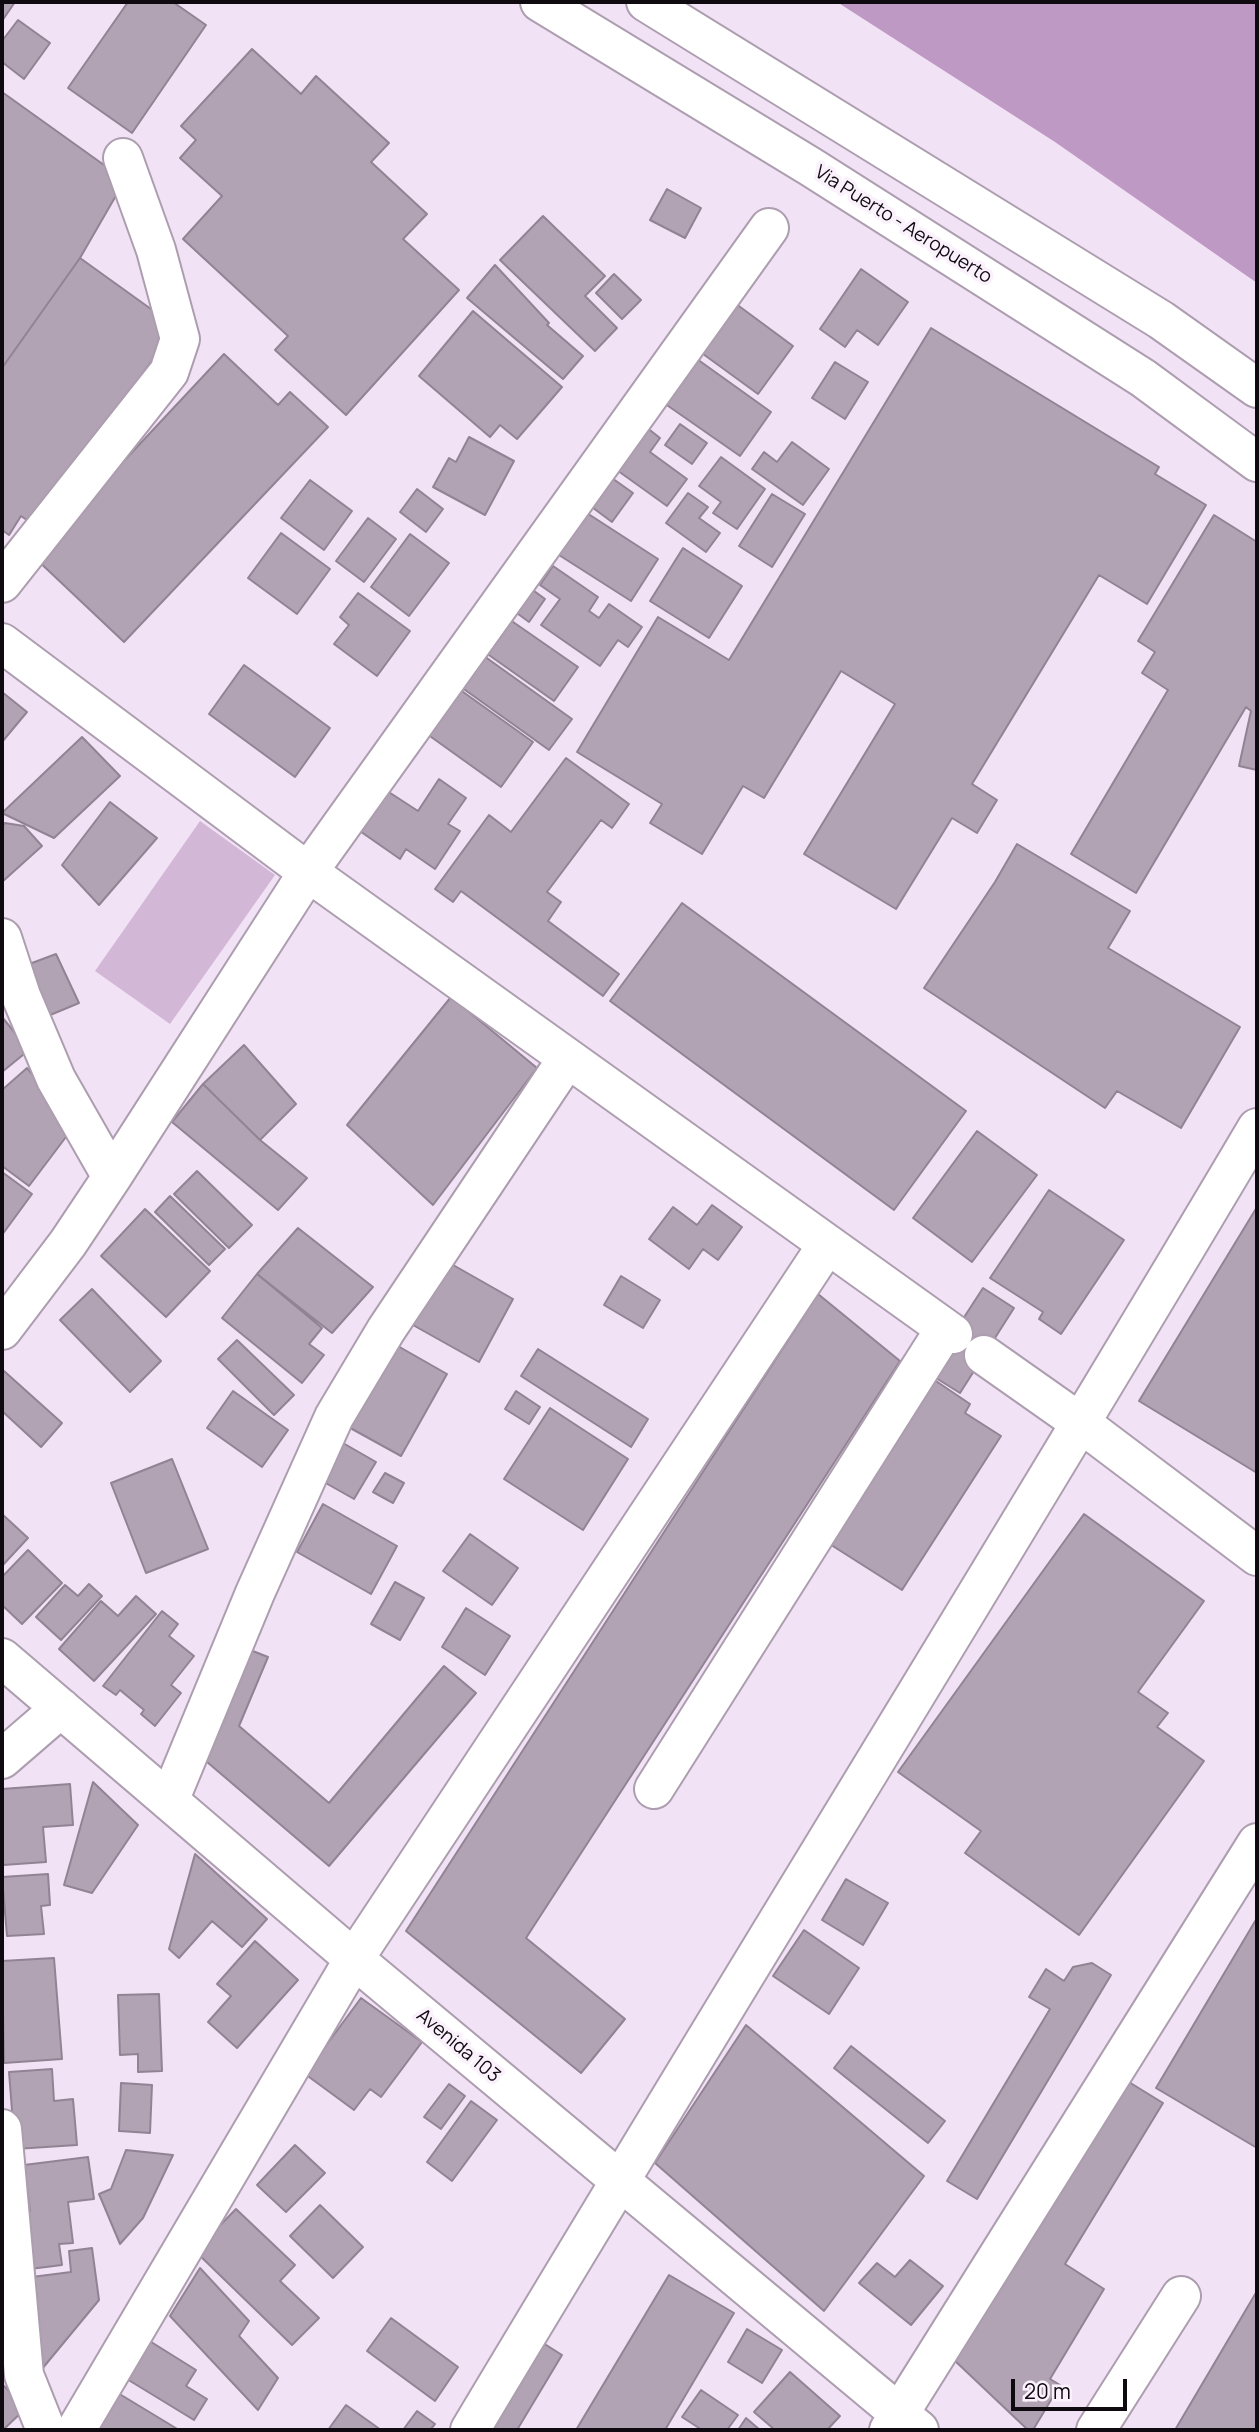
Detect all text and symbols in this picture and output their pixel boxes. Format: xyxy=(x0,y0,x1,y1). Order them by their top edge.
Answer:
street label: Via Puerto - Aeropuerto xyxy=(810,161,996,289)
street label: Avenida 103 xyxy=(412,2004,504,2088)
scale bar xyxy=(1014,2366,1130,2410)
text: 20 m xyxy=(1024,2377,1071,2405)

